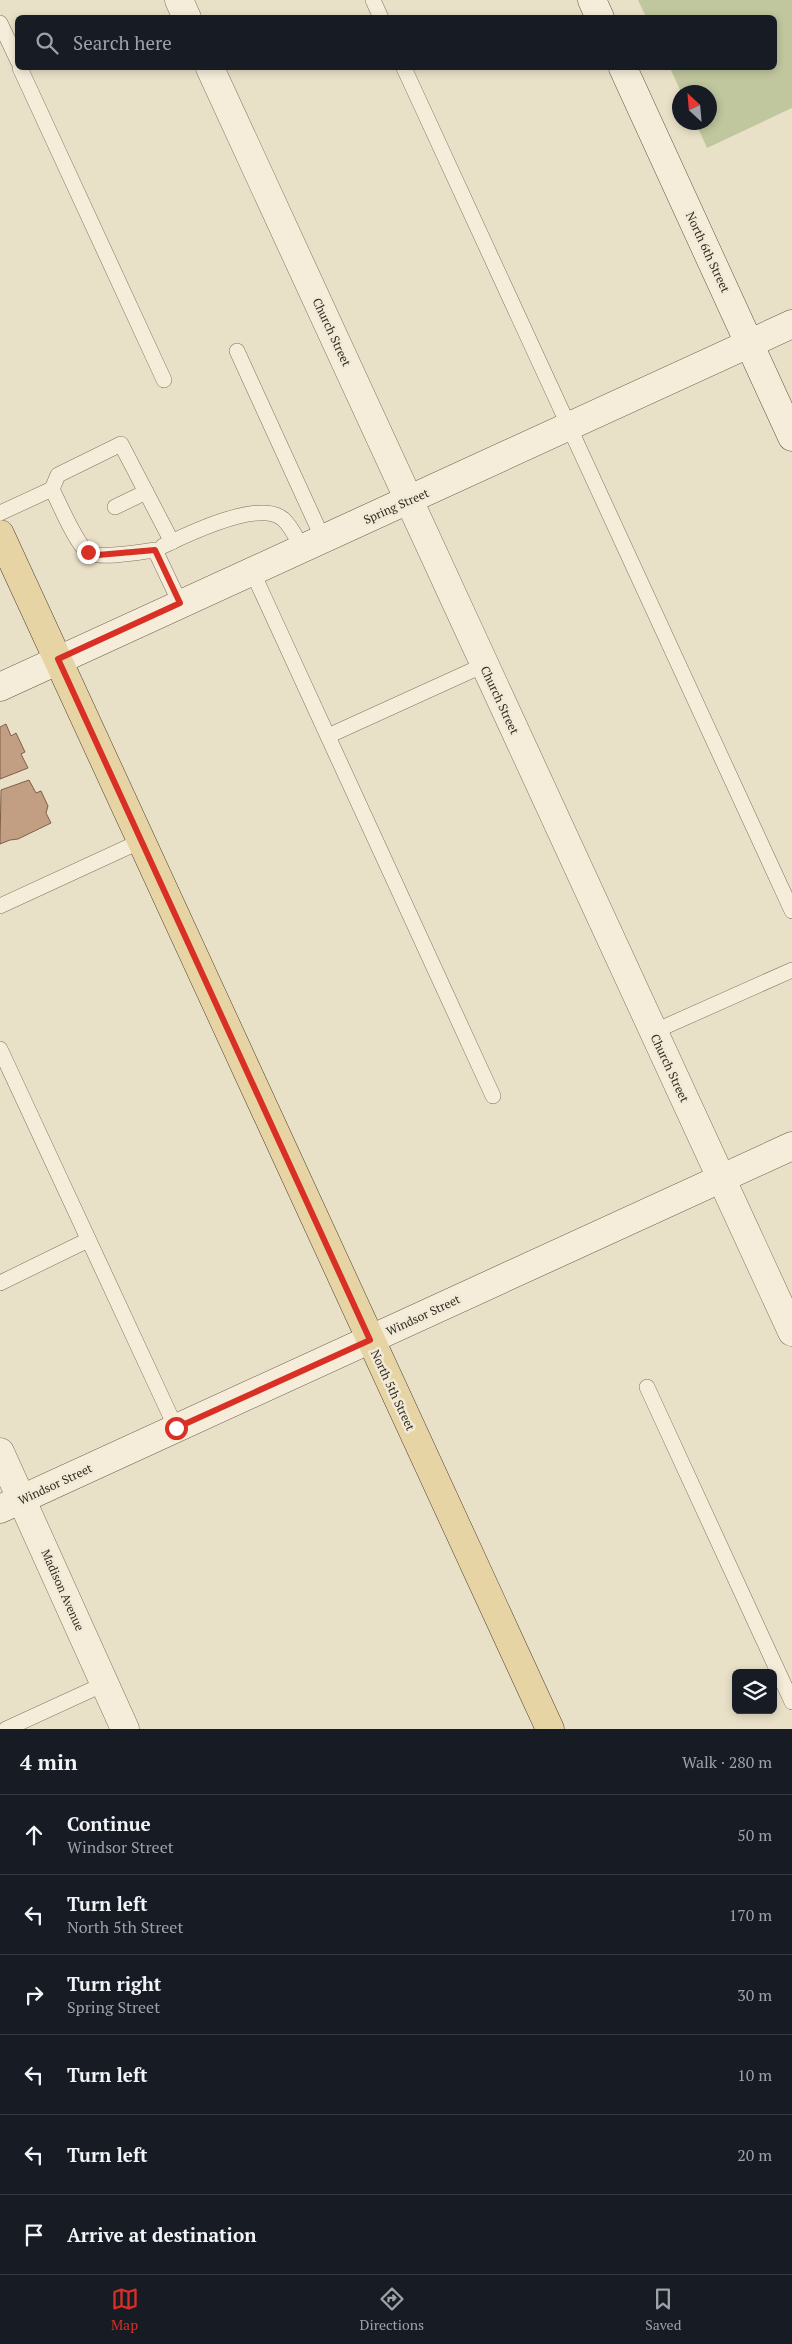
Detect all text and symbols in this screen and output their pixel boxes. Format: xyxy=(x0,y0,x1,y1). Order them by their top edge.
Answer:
search box xyxy=(15,15,777,70)
icon: search xyxy=(33,29,61,57)
text: Search here xyxy=(73,30,172,55)
north arrow xyxy=(672,85,717,130)
street label: North 6th Street xyxy=(683,209,733,295)
street label: Church Street xyxy=(310,295,355,369)
street label: Spring Street xyxy=(361,485,431,527)
route end xyxy=(77,541,100,564)
street label: Church Street xyxy=(478,663,523,737)
street label: Church Street xyxy=(648,1031,693,1105)
street label: Windsor Street xyxy=(384,1291,463,1339)
street label: North 5th Street xyxy=(368,1347,418,1433)
route start xyxy=(165,1417,188,1440)
street label: Windsor Street xyxy=(16,1460,95,1508)
street label: Madison Avenue xyxy=(38,1547,88,1633)
map controls xyxy=(732,1669,777,1714)
button: layers xyxy=(732,1669,777,1714)
text: 4 min xyxy=(20,1748,77,1776)
text: Walk · 280 m xyxy=(682,1751,772,1773)
text: Continue xyxy=(67,1811,151,1836)
icon: ahead xyxy=(20,1821,48,1849)
text: 50 m xyxy=(737,1824,772,1846)
text: Windsor Street xyxy=(67,1836,174,1858)
text: Turn left xyxy=(67,1891,148,1916)
icon: left xyxy=(20,1901,48,1929)
text: 170 m xyxy=(729,1904,772,1926)
text: North 5th Street xyxy=(67,1916,183,1938)
text: Turn right xyxy=(67,1971,161,1996)
icon: right xyxy=(20,1981,48,2009)
text: 30 m xyxy=(737,1984,772,2006)
text: Spring Street xyxy=(67,1996,160,2018)
icon: left xyxy=(20,2061,48,2089)
text: Turn left xyxy=(67,2062,148,2087)
text: 10 m xyxy=(737,2064,772,2086)
icon: left xyxy=(20,2141,48,2169)
text: Turn left xyxy=(67,2142,148,2167)
text: 20 m xyxy=(737,2144,772,2166)
icon: arrive xyxy=(20,2221,48,2249)
text: Arrive at destination xyxy=(67,2222,256,2247)
tab: Map xyxy=(111,2285,139,2334)
tab: Directions xyxy=(360,2285,424,2334)
tab: Saved xyxy=(645,2285,681,2334)

